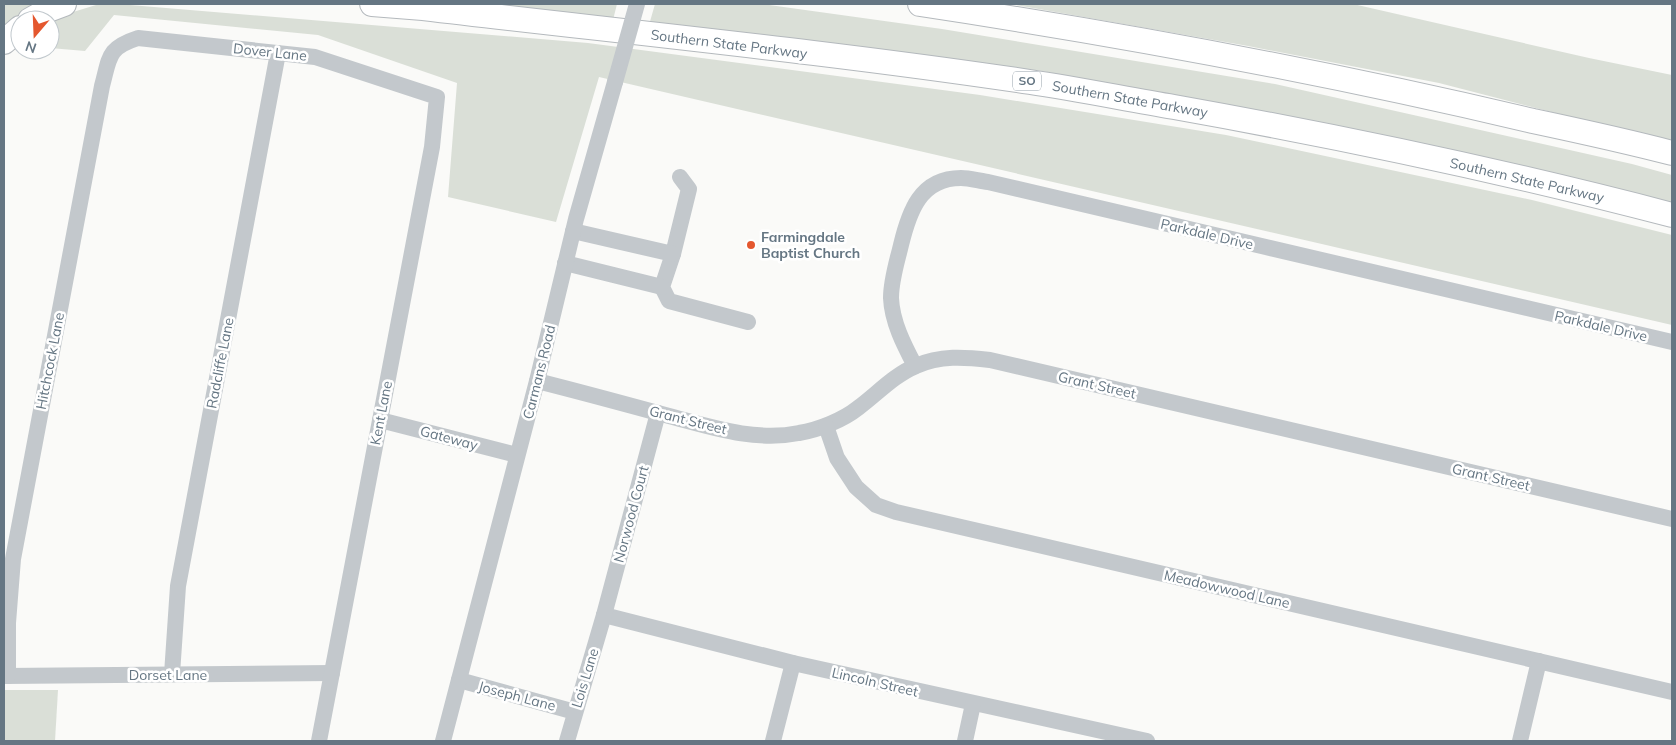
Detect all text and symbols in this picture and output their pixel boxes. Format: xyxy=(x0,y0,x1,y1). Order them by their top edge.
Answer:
north arrow xyxy=(10,10,60,60)
street label: Southern State Parkway xyxy=(650,25,809,63)
text: N xyxy=(23,37,39,58)
street label: Dover Lane xyxy=(232,39,308,65)
road number: SO xyxy=(1013,72,1041,90)
street label: Southern State Parkway xyxy=(1051,76,1210,122)
street label: Southern State Parkway xyxy=(1448,154,1606,207)
street label: Parkdale Drive xyxy=(1159,215,1255,253)
place label: Farmingdale Baptist Church xyxy=(761,228,860,262)
marker: Farmingdale Baptist Church xyxy=(745,239,757,251)
street label: Parkdale Drive xyxy=(1553,307,1649,345)
street label: Hitchcock Lane xyxy=(32,311,68,411)
street label: Radcliffe Lane xyxy=(202,316,238,410)
street label: Carmans Road xyxy=(519,323,559,421)
street label: Grant Street xyxy=(1056,367,1138,403)
street label: Kent Lane xyxy=(366,379,396,447)
street label: Grant Street xyxy=(647,402,729,438)
street label: Gateway xyxy=(418,422,480,454)
street label: Grant Street xyxy=(1450,459,1532,495)
street label: Norwood Court xyxy=(609,463,653,564)
street label: Meadowwood Lane xyxy=(1162,566,1292,612)
street label: Lois Lane xyxy=(567,646,603,710)
street label: Lincoln Street xyxy=(830,663,920,701)
street label: Dorset Lane xyxy=(129,666,207,684)
street label: Joseph Lane xyxy=(476,677,558,715)

